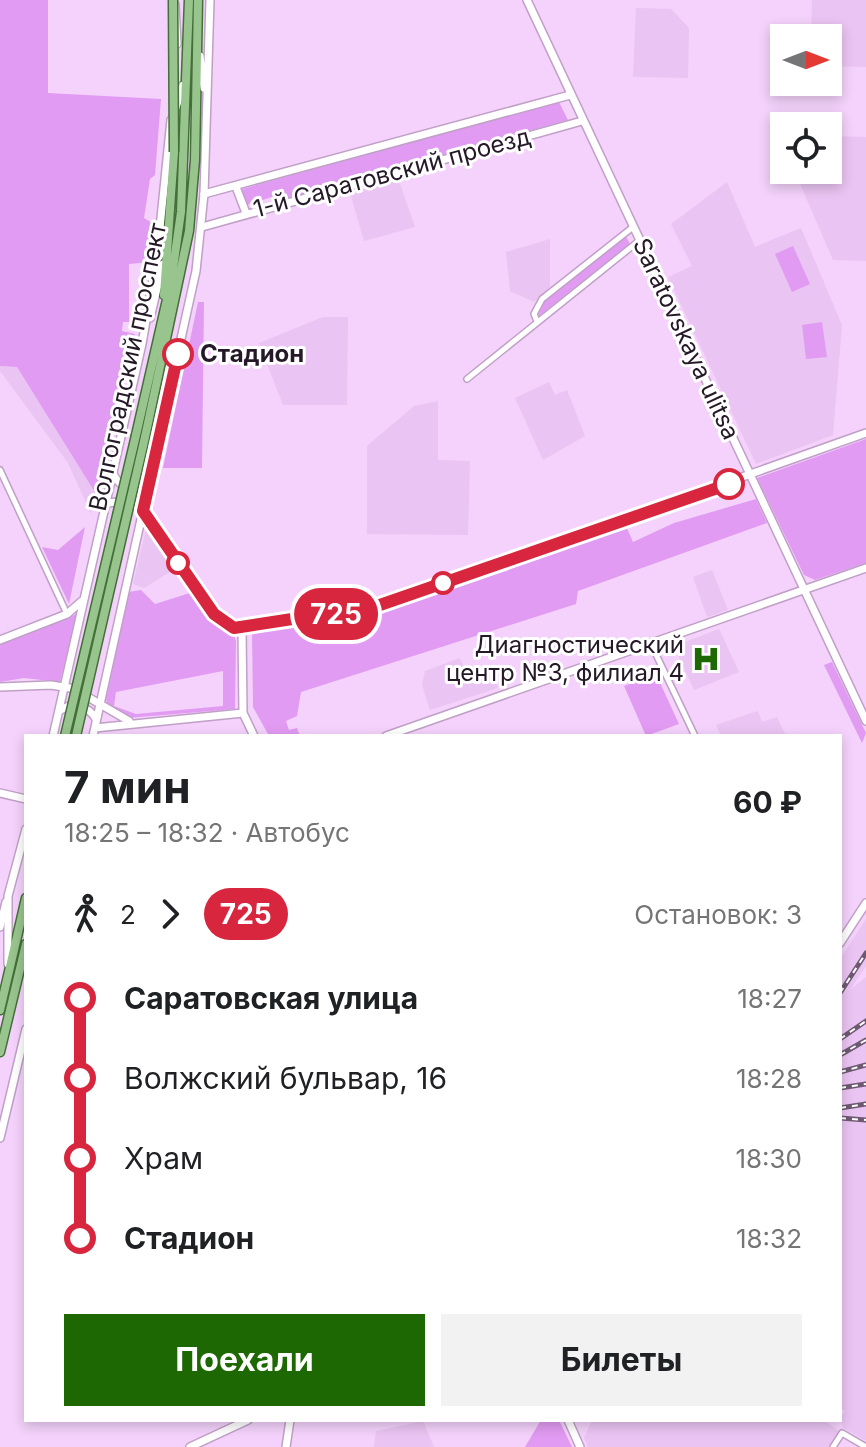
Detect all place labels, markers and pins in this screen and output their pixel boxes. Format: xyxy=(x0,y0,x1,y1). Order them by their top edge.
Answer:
marker: Стадион xyxy=(163,339,193,369)
place label: Стадион xyxy=(200,339,304,368)
unlabelled marker xyxy=(714,469,744,499)
unlabelled marker xyxy=(167,552,189,574)
unlabelled marker xyxy=(432,572,454,594)
place label: Диагностический центр №3, филиал 4 xyxy=(446,630,684,687)
hospital icon: Диагностический центр №3, филиал 4 xyxy=(691,644,721,674)

